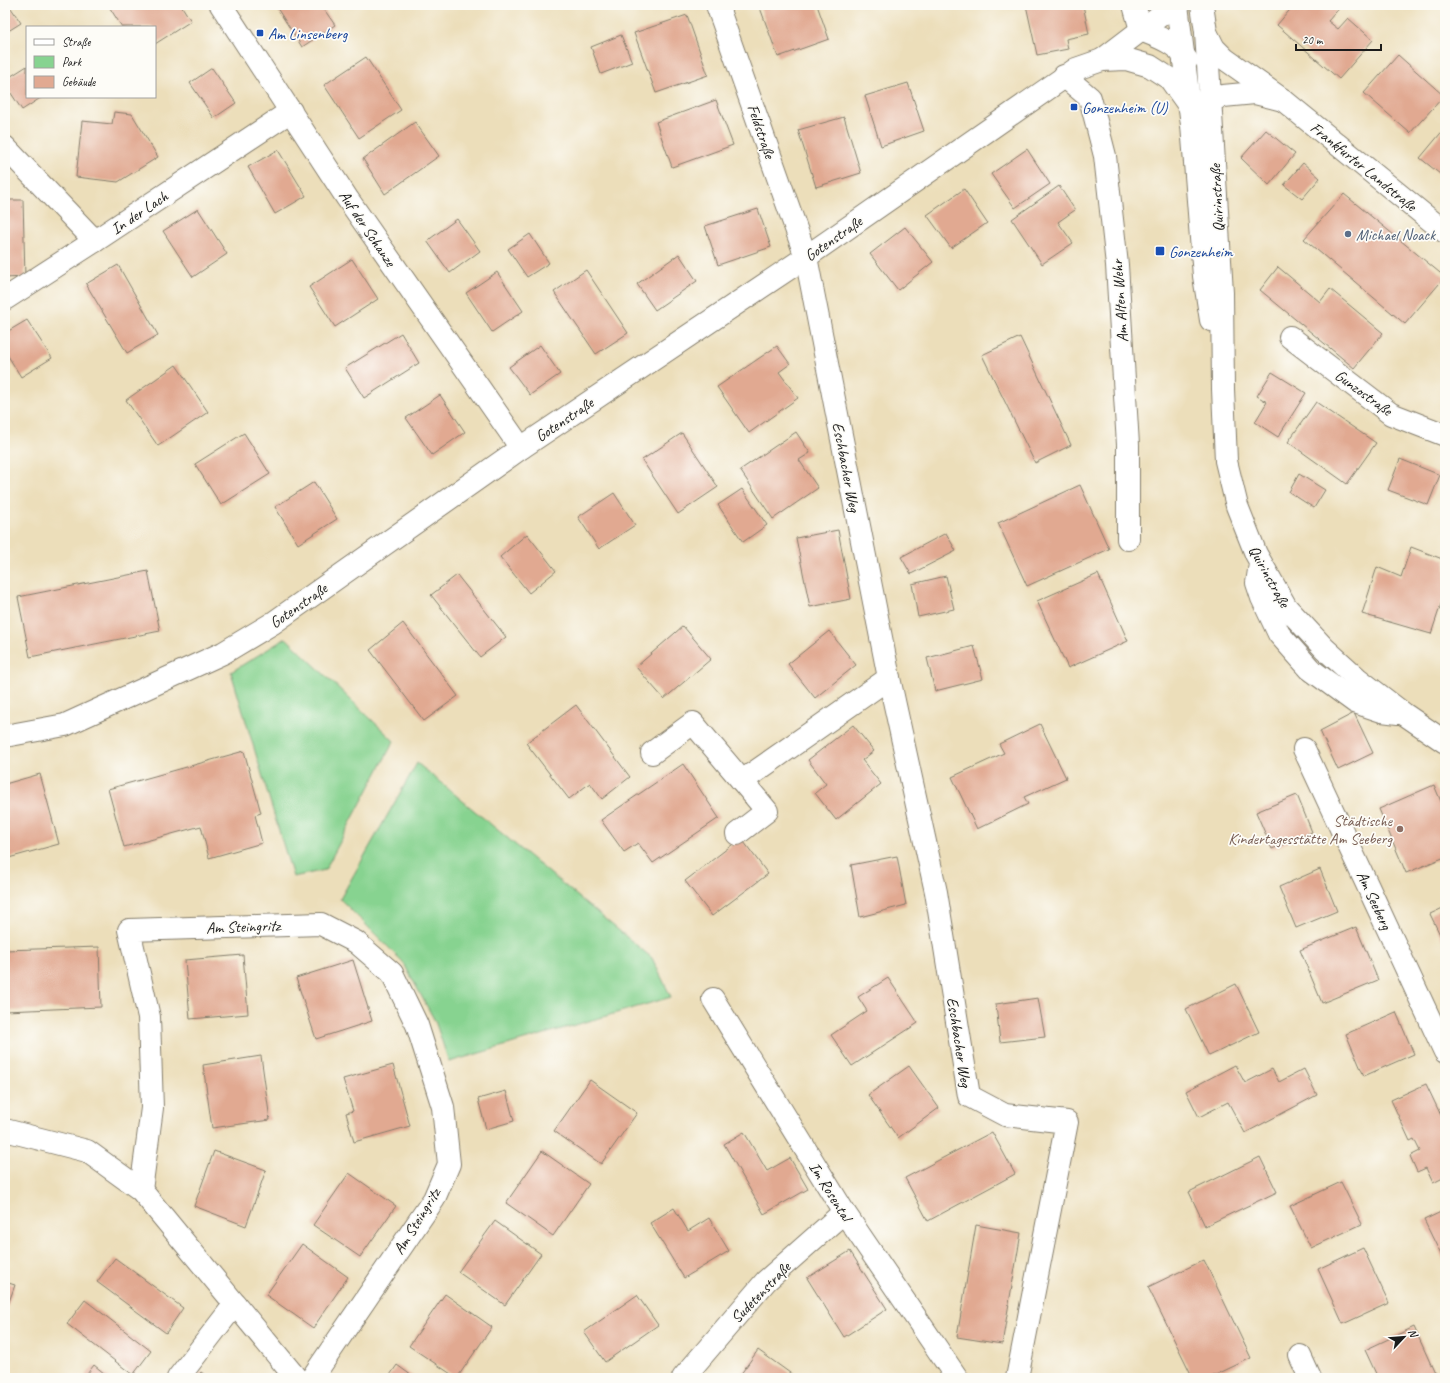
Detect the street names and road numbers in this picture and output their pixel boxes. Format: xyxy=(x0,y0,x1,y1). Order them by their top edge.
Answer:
street label: Feldstraße xyxy=(743,102,780,163)
street label: Frankfurter Landstraße xyxy=(1306,118,1422,217)
street label: Quirinstraße xyxy=(1205,162,1229,232)
street label: In der Lach xyxy=(107,186,173,239)
street label: Auf der Schanze xyxy=(334,186,401,272)
street label: Gotenstraße xyxy=(801,211,868,266)
street label: Am Alten Wehr xyxy=(1107,258,1133,343)
street label: Gunzostraße xyxy=(1331,365,1398,421)
street label: Gotenstraße xyxy=(532,392,599,447)
street label: Eschbacher Weg xyxy=(828,421,865,515)
street label: Quirinstraße xyxy=(1244,542,1295,613)
street label: Gotenstraße xyxy=(266,578,333,633)
street label: Am Seeberg xyxy=(1352,868,1397,934)
street label: Am Steingritz xyxy=(206,916,282,938)
street label: Eschbacher Weg xyxy=(942,996,976,1090)
street label: Im Rosental xyxy=(804,1158,858,1227)
street label: Am Steingritz xyxy=(389,1183,446,1258)
street label: Sudetenstraße xyxy=(727,1257,796,1328)

